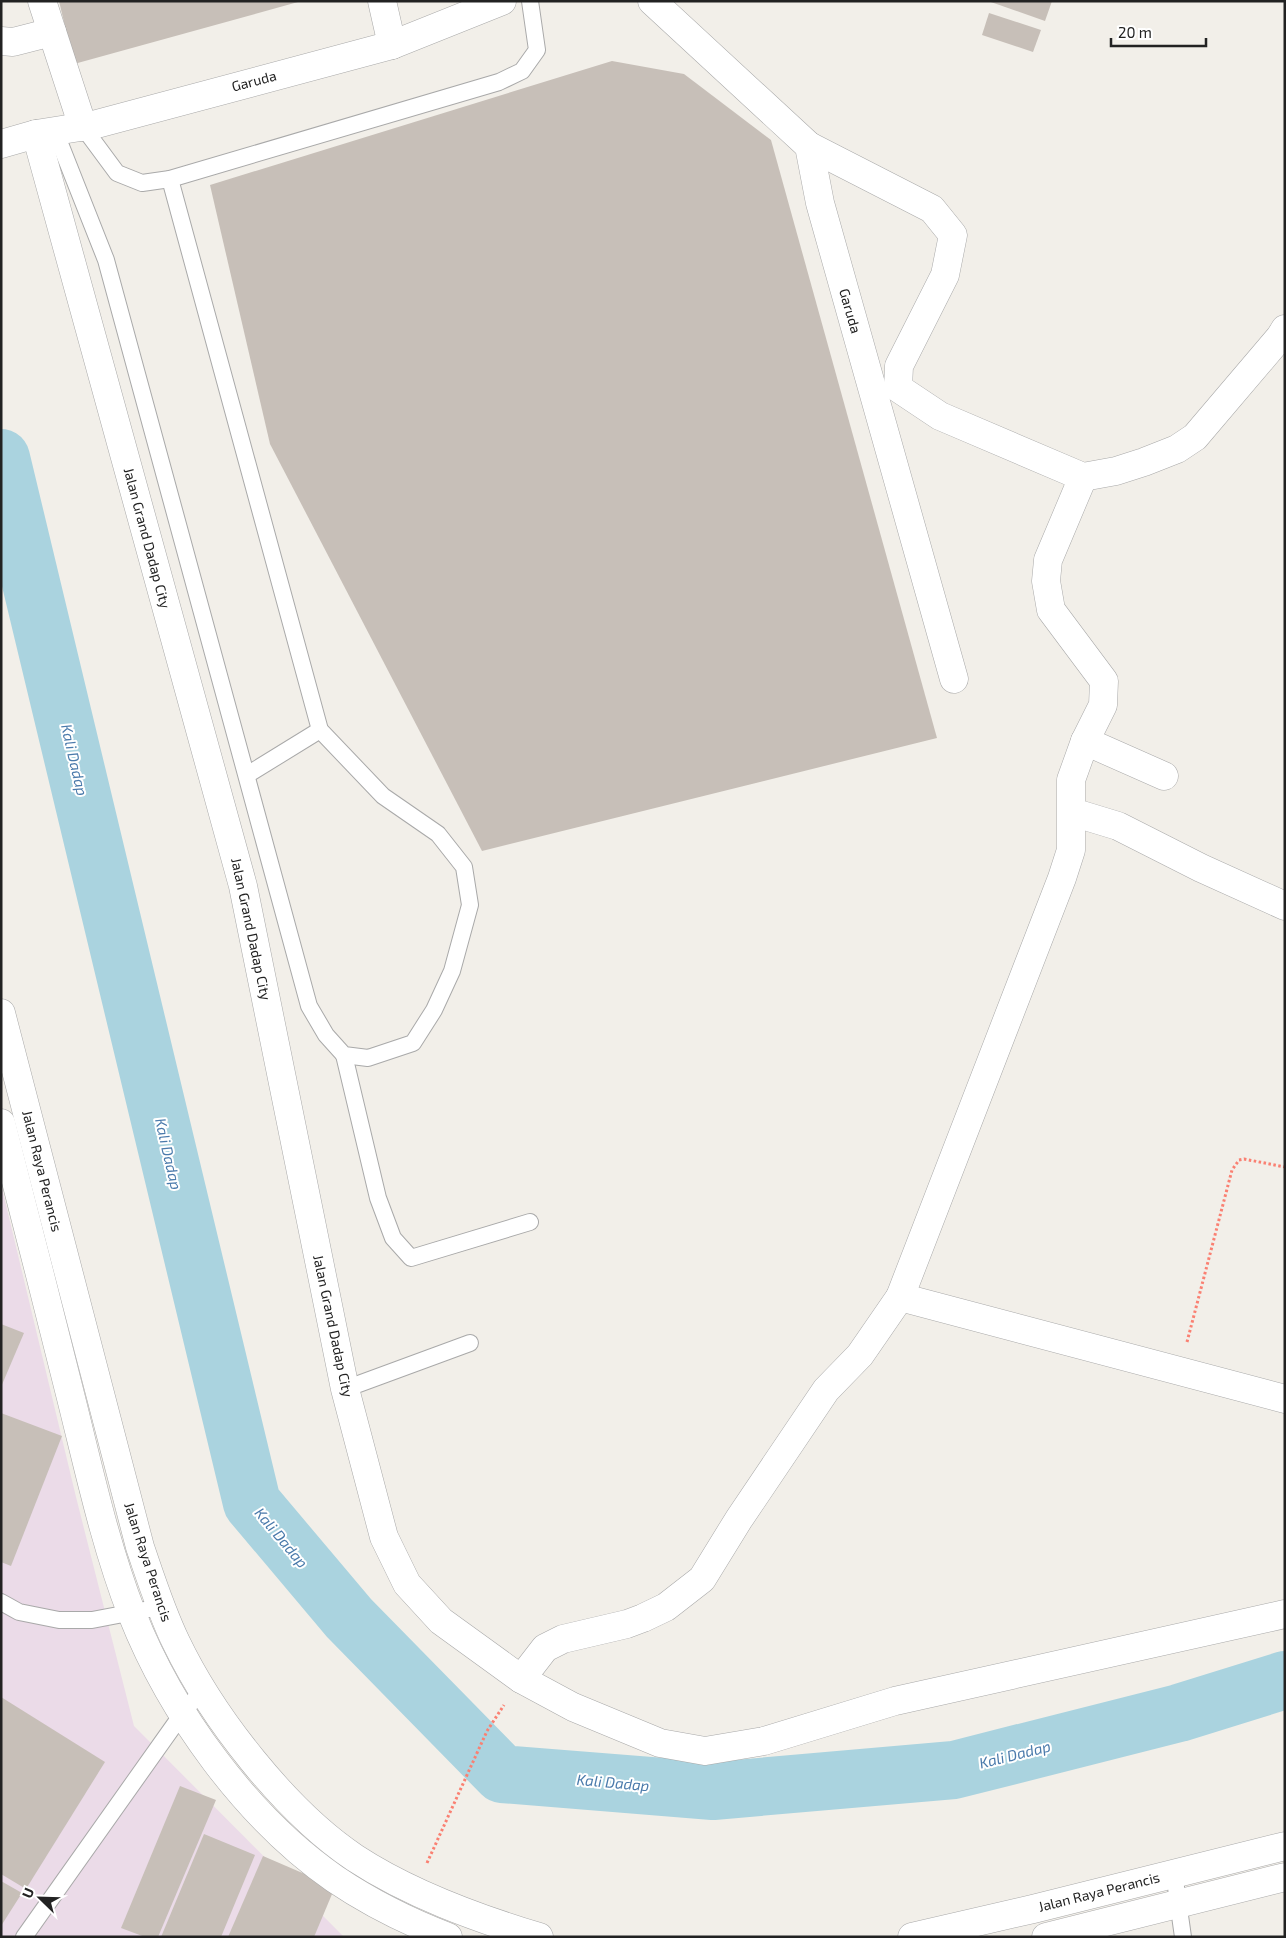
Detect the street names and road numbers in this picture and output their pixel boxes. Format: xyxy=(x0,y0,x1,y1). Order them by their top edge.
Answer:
street label: Garuda xyxy=(230,66,278,95)
street label: Garuda xyxy=(836,287,865,335)
street label: Jalan Grand Dadap City xyxy=(121,466,175,611)
street label: Jalan Grand Dadap City xyxy=(228,856,275,1002)
street label: Jalan Raya Perancis xyxy=(19,1108,66,1233)
street label: Jalan Grand Dadap City xyxy=(310,1253,357,1399)
street label: Jalan Raya Perancis xyxy=(121,1500,176,1624)
street label: Jalan Raya Perancis xyxy=(1036,1868,1161,1915)

